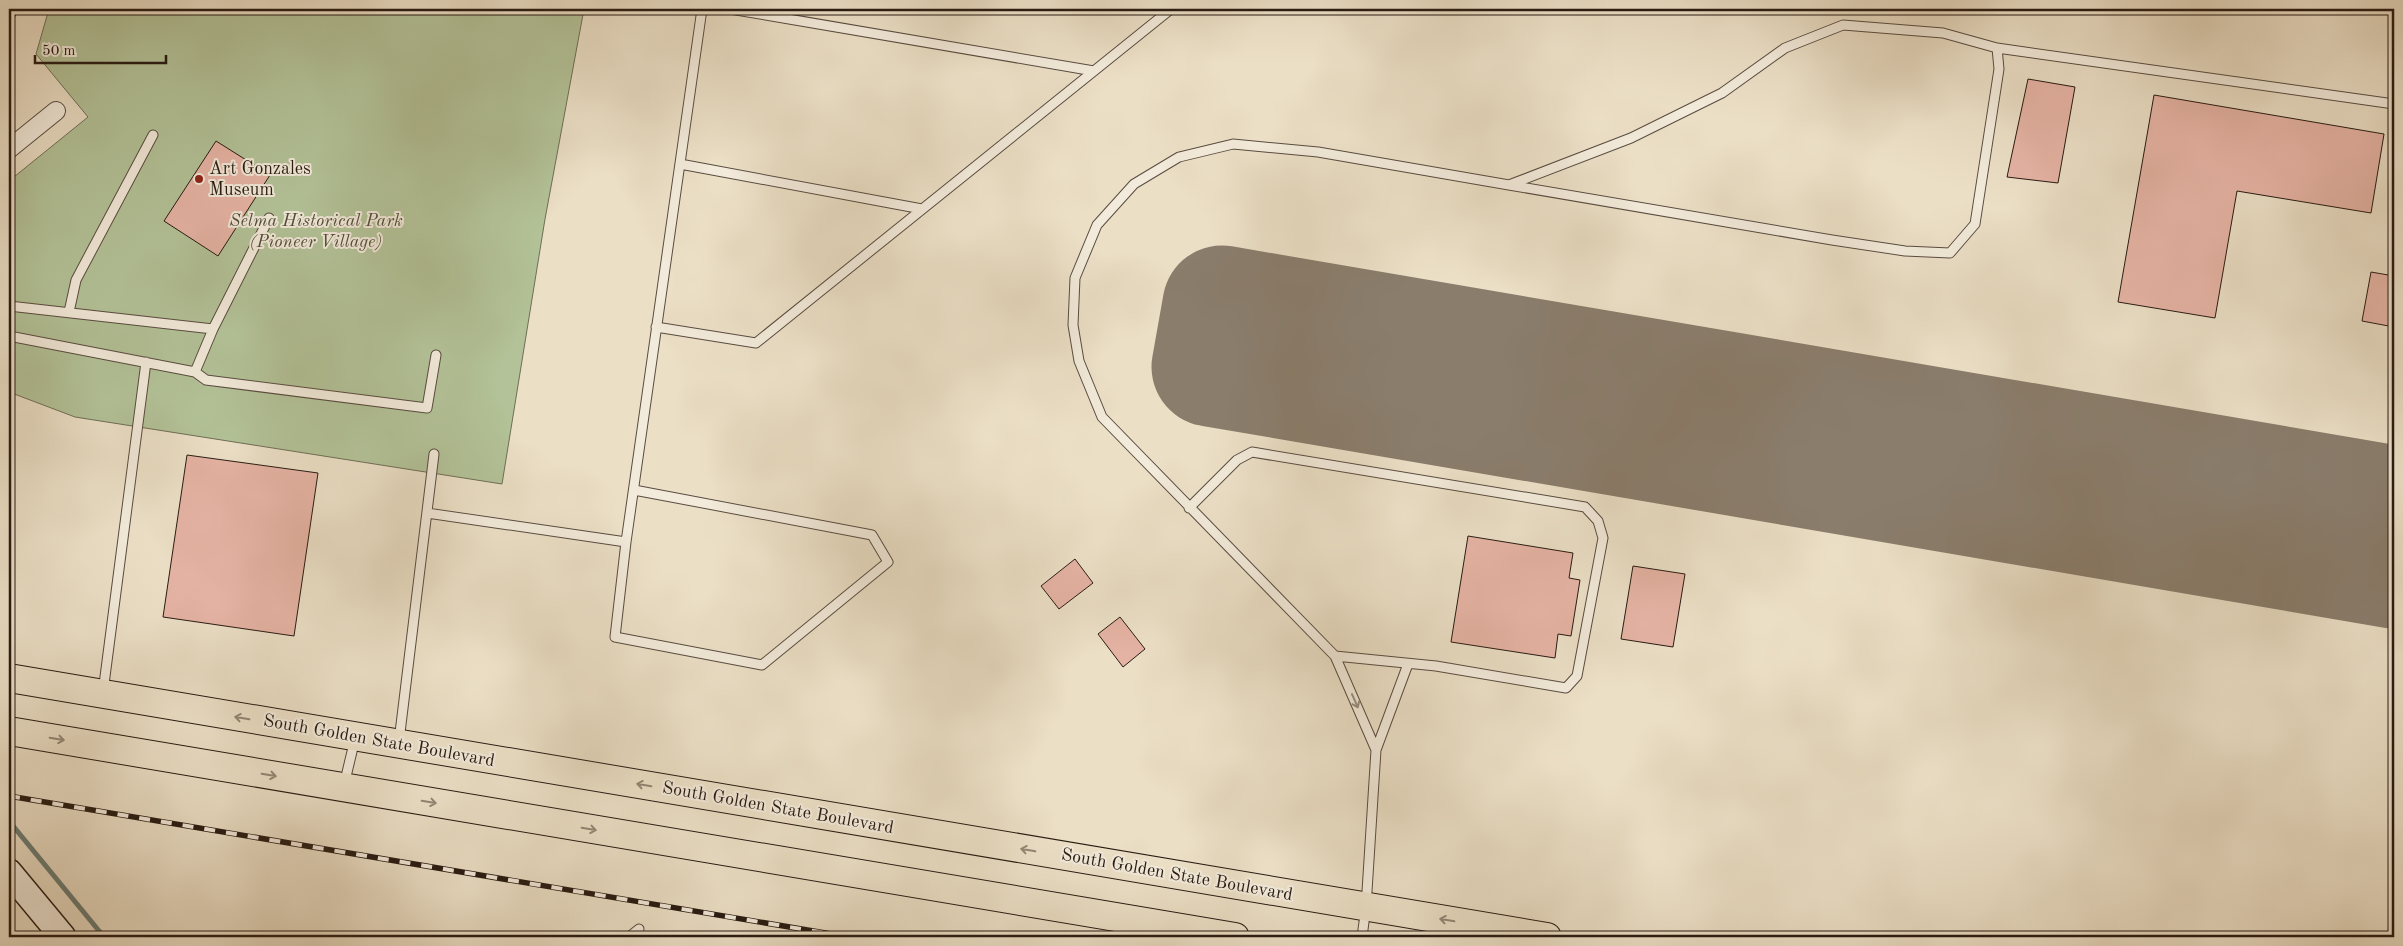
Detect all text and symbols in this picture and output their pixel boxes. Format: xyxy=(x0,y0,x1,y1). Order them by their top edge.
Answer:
scale bar xyxy=(35,32,166,64)
text: 50 m xyxy=(42,44,76,59)
place label: Art Gonzales Museum xyxy=(209,160,311,199)
marker: Art Gonzales Museum xyxy=(193,173,205,185)
park label: Selma Historical Park (Pioneer Village) xyxy=(229,212,403,251)
one-way arrow xyxy=(1350,693,1360,708)
one-way arrow xyxy=(234,712,250,722)
street label: South Golden State Boulevard xyxy=(262,712,496,770)
one-way arrow xyxy=(48,734,64,744)
one-way arrow xyxy=(260,770,276,780)
street label: South Golden State Boulevard xyxy=(661,779,895,837)
one-way arrow xyxy=(636,780,652,790)
one-way arrow xyxy=(421,797,437,807)
one-way arrow xyxy=(581,824,597,834)
one-way arrow xyxy=(1021,844,1037,854)
street label: South Golden State Boulevard xyxy=(1060,846,1294,904)
one-way arrow xyxy=(1440,915,1456,925)

